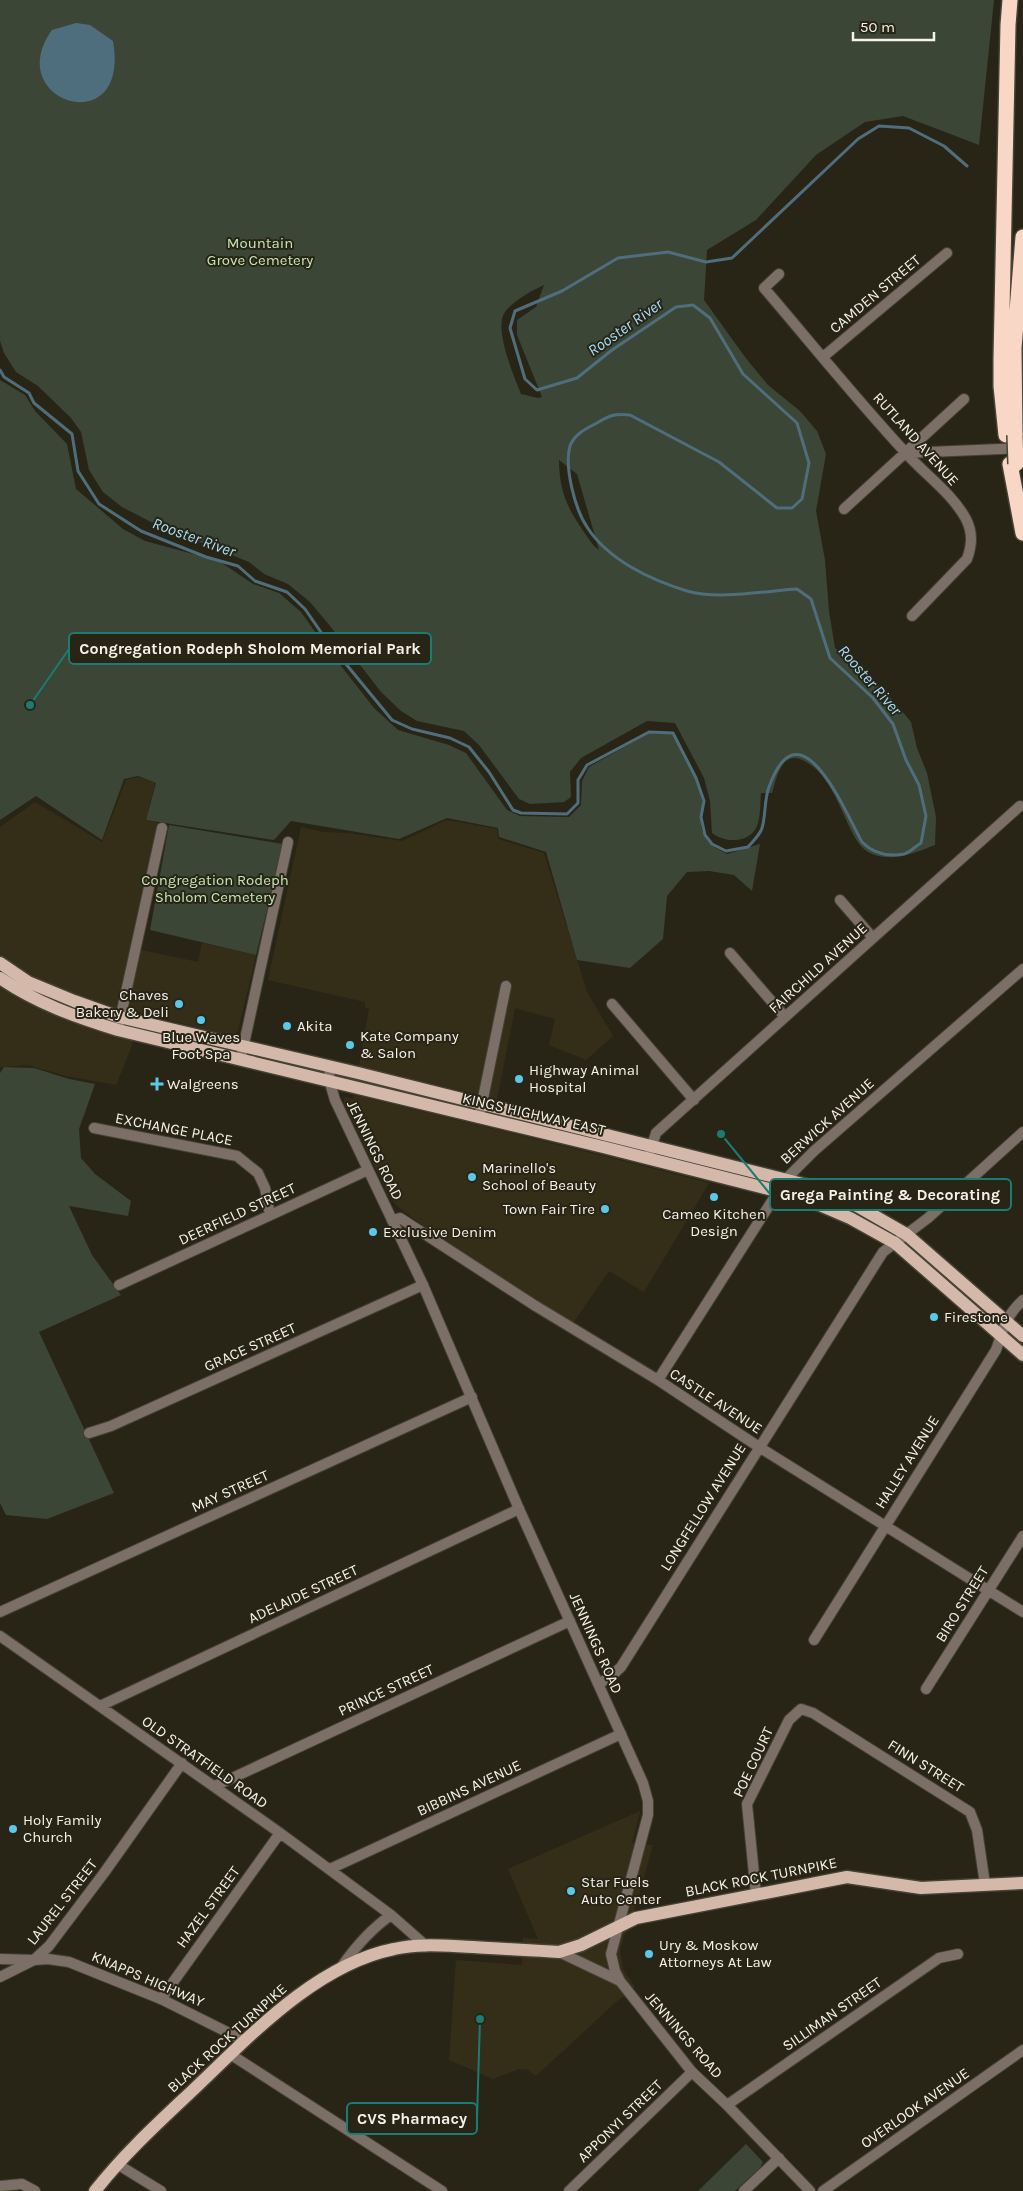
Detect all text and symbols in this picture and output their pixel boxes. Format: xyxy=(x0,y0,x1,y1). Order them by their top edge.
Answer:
scale bar xyxy=(853,10,934,42)
text: 50 m xyxy=(860,18,895,36)
park label: Mountain Grove Cemetery xyxy=(207,234,313,269)
street label: CAMDEN STREET xyxy=(826,251,924,337)
water label: Rooster River xyxy=(584,294,667,360)
street label: RUTLAND AVENUE xyxy=(869,389,963,489)
water label: Rooster River xyxy=(150,513,239,561)
callout: Congregation Rodeph Sholom Memorial Park xyxy=(69,633,431,664)
text: Congregation Rodeph Sholom Memorial Park xyxy=(79,639,421,658)
water label: Rooster River xyxy=(834,641,906,719)
park label: Congregation Rodeph Sholom Cemetery xyxy=(141,871,289,906)
street label: FAIRCHILD AVENUE xyxy=(765,919,871,1017)
place label: Chaves Bakery & Deli xyxy=(76,986,169,1021)
marker: Chaves Bakery & Deli xyxy=(173,998,185,1010)
marker: Blue Waves Foot Spa xyxy=(195,1014,207,1026)
place label: Akita xyxy=(297,1017,332,1035)
marker: Akita xyxy=(281,1020,293,1032)
place label: Kate Company & Salon xyxy=(360,1027,459,1062)
place label: Blue Waves Foot Spa xyxy=(162,1028,240,1063)
marker: Kate Company & Salon xyxy=(344,1039,356,1051)
place label: Highway Animal Hospital xyxy=(529,1061,639,1096)
marker: Highway Animal Hospital xyxy=(513,1073,525,1085)
street label: BERWICK AVENUE xyxy=(776,1074,878,1168)
place label: Walgreens xyxy=(167,1075,239,1093)
marker: Walgreens xyxy=(151,1078,163,1090)
street label: KINGS HIGHWAY EAST xyxy=(461,1089,608,1139)
street label: JENNINGS ROAD xyxy=(343,1097,407,1203)
street label: EXCHANGE PLACE xyxy=(114,1109,234,1149)
place label: Marinello's School of Beauty xyxy=(482,1159,596,1194)
marker: Marinello's School of Beauty xyxy=(466,1171,478,1183)
street label: DEERFIELD STREET xyxy=(176,1179,299,1249)
callout: Grega Painting & Decorating xyxy=(770,1179,1011,1210)
text: Grega Painting & Decorating xyxy=(780,1185,1000,1204)
marker: Cameo Kitchen Design xyxy=(708,1191,720,1203)
place label: Town Fair Tire xyxy=(503,1200,595,1218)
marker: Town Fair Tire xyxy=(599,1203,611,1215)
place label: Cameo Kitchen Design xyxy=(662,1205,766,1240)
place label: Exclusive Denim xyxy=(383,1223,496,1241)
marker: Exclusive Denim xyxy=(367,1226,379,1238)
place label: Firestone xyxy=(944,1308,1008,1326)
marker: Firestone xyxy=(928,1311,940,1323)
street label: GRACE STREET xyxy=(201,1318,299,1375)
street label: CASTLE AVENUE xyxy=(666,1364,766,1438)
street label: HALLEY AVENUE xyxy=(871,1412,943,1512)
street label: LONGFELLOW AVENUE xyxy=(656,1440,750,1574)
street label: MAY STREET xyxy=(188,1466,272,1516)
street label: ADELAIDE STREET xyxy=(245,1561,361,1627)
street label: BIRO STREET xyxy=(932,1562,993,1645)
street label: JENNINGS ROAD xyxy=(566,1589,626,1697)
street label: PRINCE STREET xyxy=(335,1660,437,1720)
street label: OLD STRATFIELD ROAD xyxy=(138,1712,272,1812)
street label: POE COURT xyxy=(729,1724,777,1800)
street label: FINN STREET xyxy=(885,1736,968,1797)
street label: BIBBINS AVENUE xyxy=(414,1756,524,1820)
place label: Holy Family Church xyxy=(23,1811,101,1846)
marker: Holy Family Church xyxy=(7,1823,19,1835)
street label: BLACK ROCK TURNPIKE xyxy=(684,1853,838,1901)
street label: LAUREL STREET xyxy=(23,1855,101,1948)
street label: HAZEL STREET xyxy=(172,1862,244,1951)
place label: Star Fuels Auto Center xyxy=(581,1873,661,1908)
marker: Star Fuels Auto Center xyxy=(565,1885,577,1897)
place label: Ury & Moskow Attorneys At Law xyxy=(659,1936,772,1971)
street label: KNAPPS HIGHWAY xyxy=(89,1947,208,2011)
marker: Ury & Moskow Attorneys At Law xyxy=(643,1948,655,1960)
street label: SILLIMAN STREET xyxy=(779,1973,885,2055)
street label: BLACK ROCK TURNPIKE xyxy=(164,1980,290,2096)
street label: JENNINGS ROAD xyxy=(641,1988,727,2082)
street label: OVERLOOK AVENUE xyxy=(857,2064,973,2152)
street label: APPONYI STREET xyxy=(574,2076,667,2166)
callout: CVS Pharmacy xyxy=(347,2103,477,2134)
text: CVS Pharmacy xyxy=(357,2109,467,2128)

